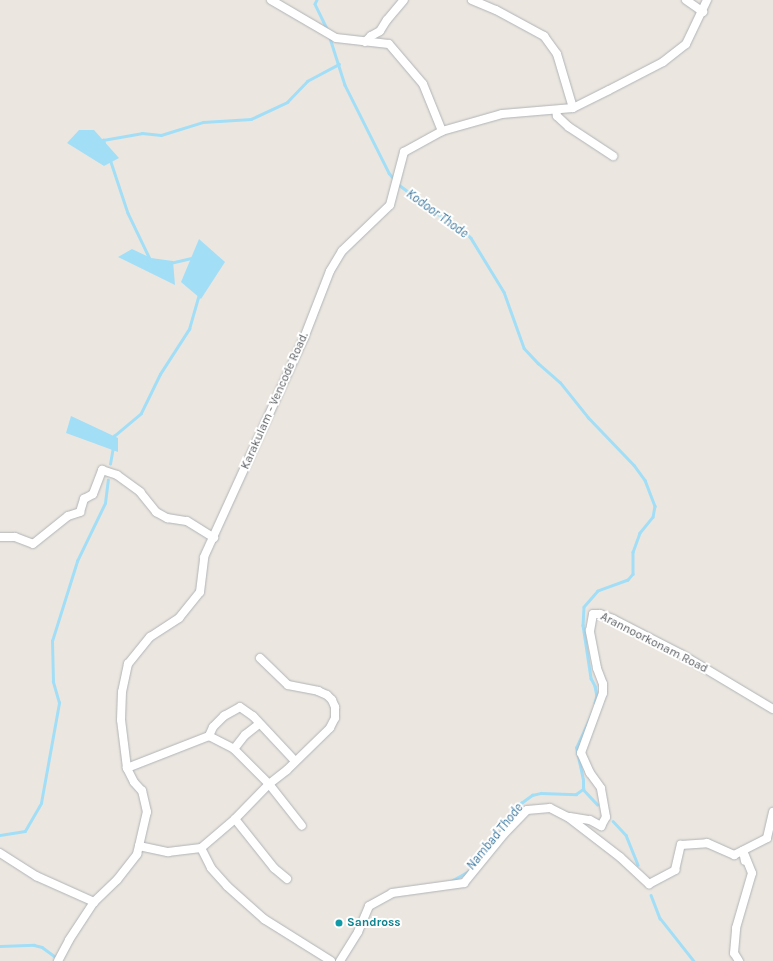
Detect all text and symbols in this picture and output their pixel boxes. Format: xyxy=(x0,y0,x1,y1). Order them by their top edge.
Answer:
water label: Kodoor Thode xyxy=(403,186,471,242)
street label: Karakulam - Vencode Road. xyxy=(238,330,312,472)
street label: Arannoorkonam Road xyxy=(598,610,710,676)
water label: Nambad Thode xyxy=(463,801,527,873)
place label: Sandross xyxy=(347,916,401,930)
marker: Sandross xyxy=(334,918,344,928)

